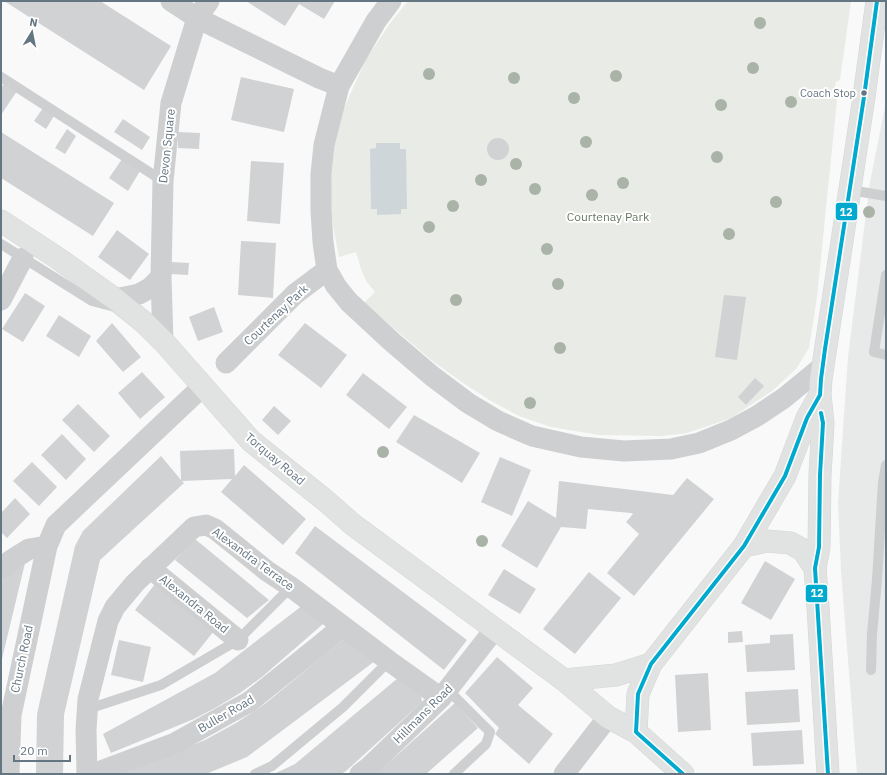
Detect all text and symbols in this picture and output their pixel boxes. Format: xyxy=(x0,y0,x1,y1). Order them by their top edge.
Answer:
north arrow xyxy=(12,12,52,52)
text: N xyxy=(29,15,39,30)
place label: Coach Stop xyxy=(800,86,856,100)
marker: Coach Stop xyxy=(859,88,869,98)
street label: Devon Square xyxy=(155,108,178,184)
line badge: 12 xyxy=(835,202,858,221)
text: 12 xyxy=(839,205,853,219)
park label: Courtenay Park xyxy=(567,209,650,224)
street label: Courtenay Park xyxy=(240,281,311,348)
street label: Torquay Road xyxy=(242,429,308,488)
street label: Alexandra Terrace xyxy=(209,524,298,594)
street label: Alexandra Road xyxy=(157,571,232,636)
line badge: 12 xyxy=(805,584,828,603)
text: 12 xyxy=(810,586,824,600)
street label: Church Road xyxy=(7,624,36,694)
street label: Hillmans Road xyxy=(390,681,455,746)
street label: Buller Road xyxy=(195,691,257,736)
scale bar xyxy=(14,737,70,763)
text: 20 m xyxy=(20,743,48,758)

